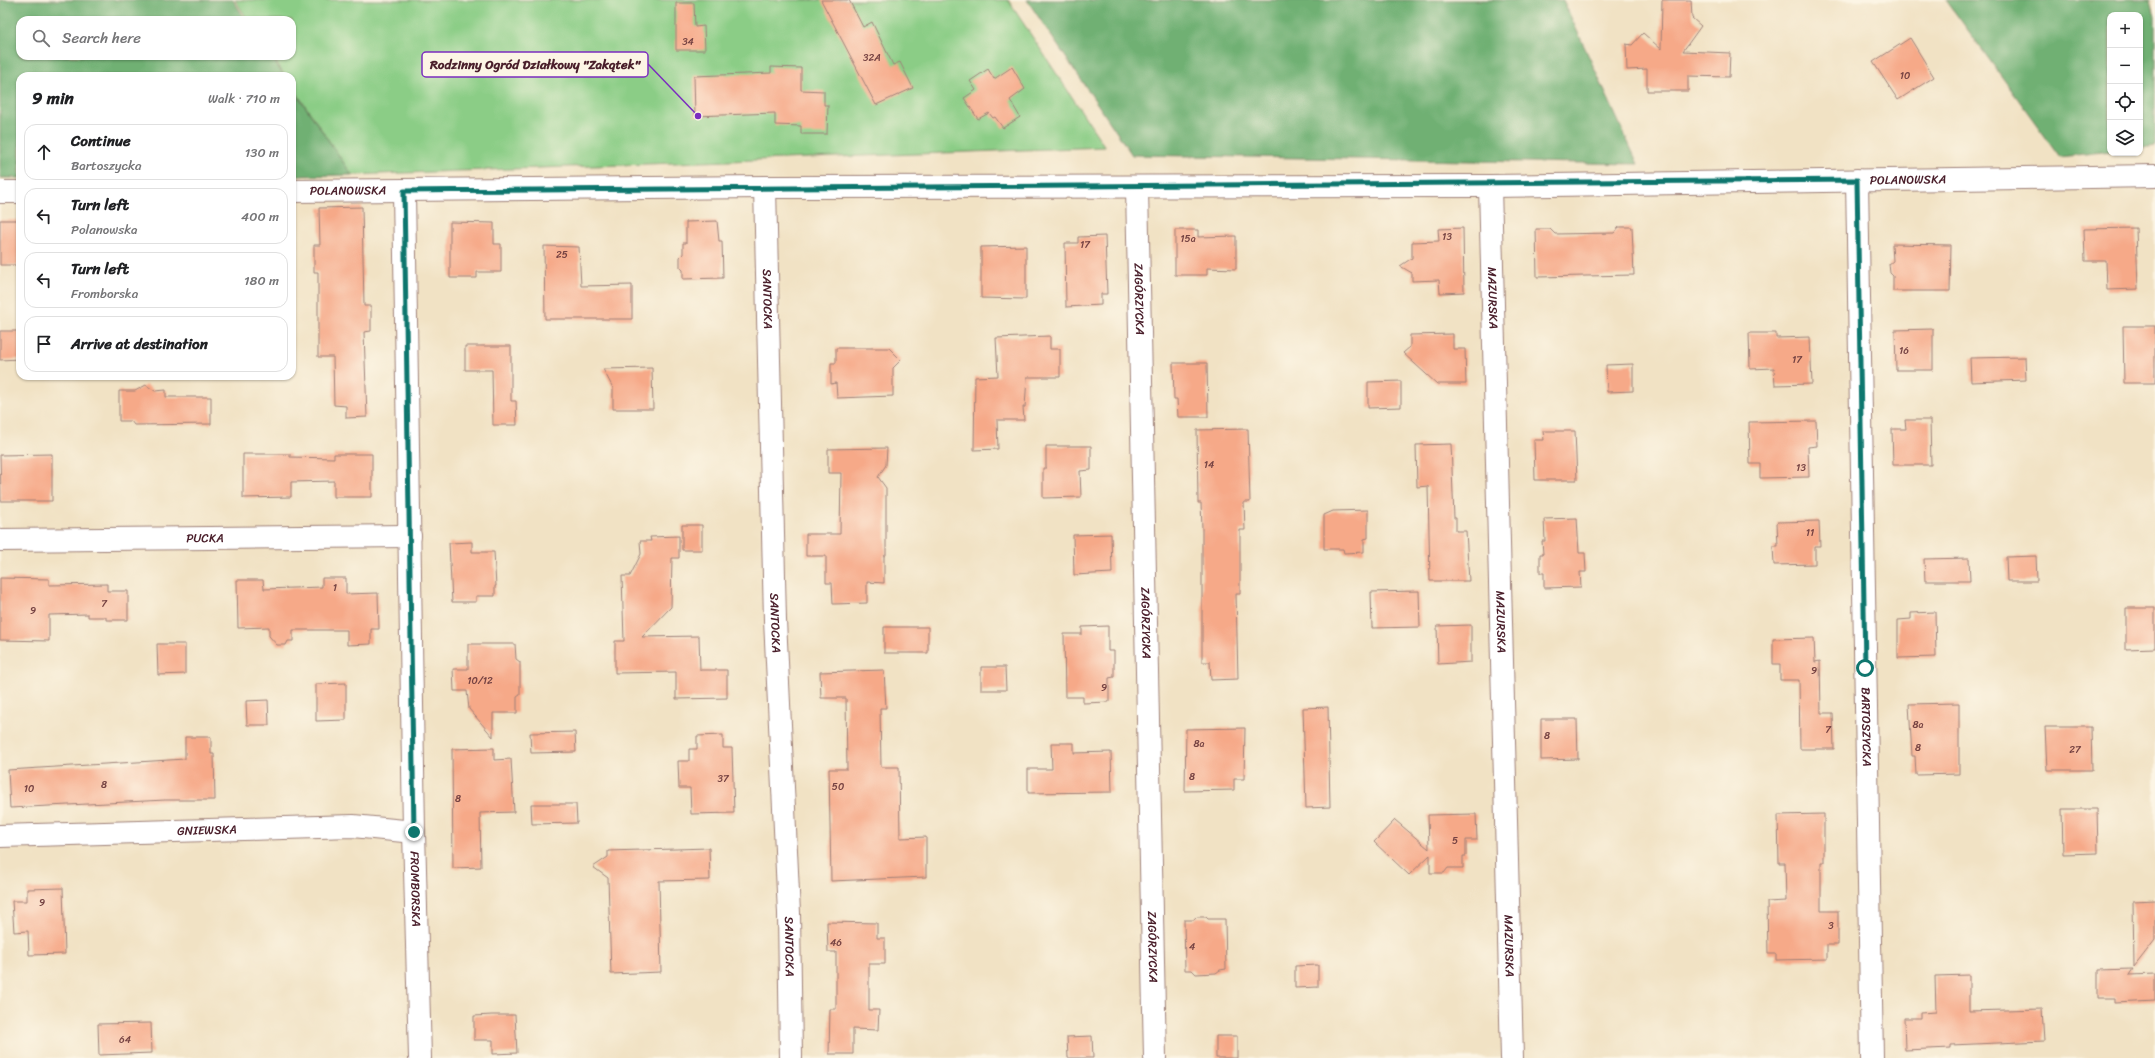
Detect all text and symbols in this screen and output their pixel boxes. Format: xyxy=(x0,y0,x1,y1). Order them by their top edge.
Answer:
map controls xyxy=(2107,12,2143,156)
button: + xyxy=(2107,12,2143,48)
search box xyxy=(16,16,296,60)
text: Search here xyxy=(62,25,141,51)
icon: search xyxy=(30,27,52,49)
house number: 34 xyxy=(682,33,694,51)
button: − xyxy=(2107,48,2143,84)
house number: 32A xyxy=(863,49,881,67)
callout: Rodzinny Ogród Działkowy "Zakątek" xyxy=(422,52,648,77)
text: Rodzinny Ogród Działkowy "Zakątek" xyxy=(429,53,642,76)
house number: 10 xyxy=(1900,67,1910,85)
text: 9 min xyxy=(32,83,74,113)
button: locate xyxy=(2107,84,2143,120)
text: Walk · 710 m xyxy=(208,87,280,110)
button: layers xyxy=(2107,120,2143,156)
text: Continue xyxy=(71,128,131,154)
icon: ahead xyxy=(33,141,55,163)
text: 130 m xyxy=(245,141,279,164)
text: Bartoszycka xyxy=(71,154,142,177)
street label: POLANOWSKA xyxy=(1869,168,1947,191)
street label: POLANOWSKA xyxy=(310,179,387,202)
text: Turn left xyxy=(71,192,129,218)
icon: left xyxy=(33,205,55,227)
text: 400 m xyxy=(241,205,279,228)
text: Polanowska xyxy=(71,218,138,241)
house number: 13 xyxy=(1442,228,1452,246)
house number: 15a xyxy=(1180,230,1196,248)
house number: 17 xyxy=(1080,236,1091,254)
house number: 25 xyxy=(556,246,568,264)
text: Turn left xyxy=(71,256,129,282)
street label: ZAGÓRZYCKA xyxy=(1128,263,1151,335)
street label: MAZURSKA xyxy=(1481,267,1505,330)
icon: left xyxy=(33,269,55,291)
text: 180 m xyxy=(244,269,279,292)
street label: SANTOCKA xyxy=(756,269,779,330)
text: Fromborska xyxy=(71,282,138,305)
text: Arrive at destination xyxy=(71,331,208,357)
icon: arrive xyxy=(33,333,55,355)
house number: 16 xyxy=(1899,342,1909,360)
house number: 17 xyxy=(1792,351,1803,369)
house number: 14 xyxy=(1204,456,1214,474)
house number: 13 xyxy=(1796,459,1806,477)
house number: 11 xyxy=(1806,524,1814,542)
street label: PUCKA xyxy=(186,527,224,549)
house number: 1 xyxy=(333,579,337,597)
street label: ZAGÓRZYCKA xyxy=(1134,587,1158,659)
street label: MAZURSKA xyxy=(1489,590,1513,653)
street label: SANTOCKA xyxy=(763,593,788,654)
house number: 7 xyxy=(101,595,108,613)
house number: 9 xyxy=(30,602,36,620)
route start xyxy=(1856,659,1874,677)
house number: 9 xyxy=(1811,662,1817,680)
house number: 10/12 xyxy=(467,672,493,690)
house number: 9 xyxy=(1101,679,1107,697)
street label: BARTOSZYCKA xyxy=(1855,687,1878,767)
house number: 8a xyxy=(1912,716,1924,734)
house number: 7 xyxy=(1825,721,1832,739)
house number: 8 xyxy=(1544,727,1550,745)
house number: 8a xyxy=(1193,735,1205,753)
house number: 8 xyxy=(1915,739,1921,757)
house number: 27 xyxy=(2069,741,2082,759)
house number: 8 xyxy=(1189,768,1195,786)
house number: 37 xyxy=(717,770,730,788)
house number: 8 xyxy=(101,776,107,794)
house number: 50 xyxy=(832,778,844,796)
house number: 10 xyxy=(24,780,34,798)
house number: 8 xyxy=(455,790,461,808)
street label: GNIEWSKA xyxy=(177,818,237,842)
route end xyxy=(405,823,423,841)
house number: 5 xyxy=(1452,832,1458,850)
street label: FROMBORSKA xyxy=(404,851,428,927)
house number: 9 xyxy=(39,894,45,912)
street label: ZAGÓRZYCKA xyxy=(1141,911,1164,983)
street label: MAZURSKA xyxy=(1497,914,1521,977)
street label: SANTOCKA xyxy=(778,916,801,977)
house number: 3 xyxy=(1828,917,1834,935)
house number: 46 xyxy=(830,934,842,952)
house number: 4 xyxy=(1189,938,1195,956)
house number: 64 xyxy=(119,1031,131,1049)

